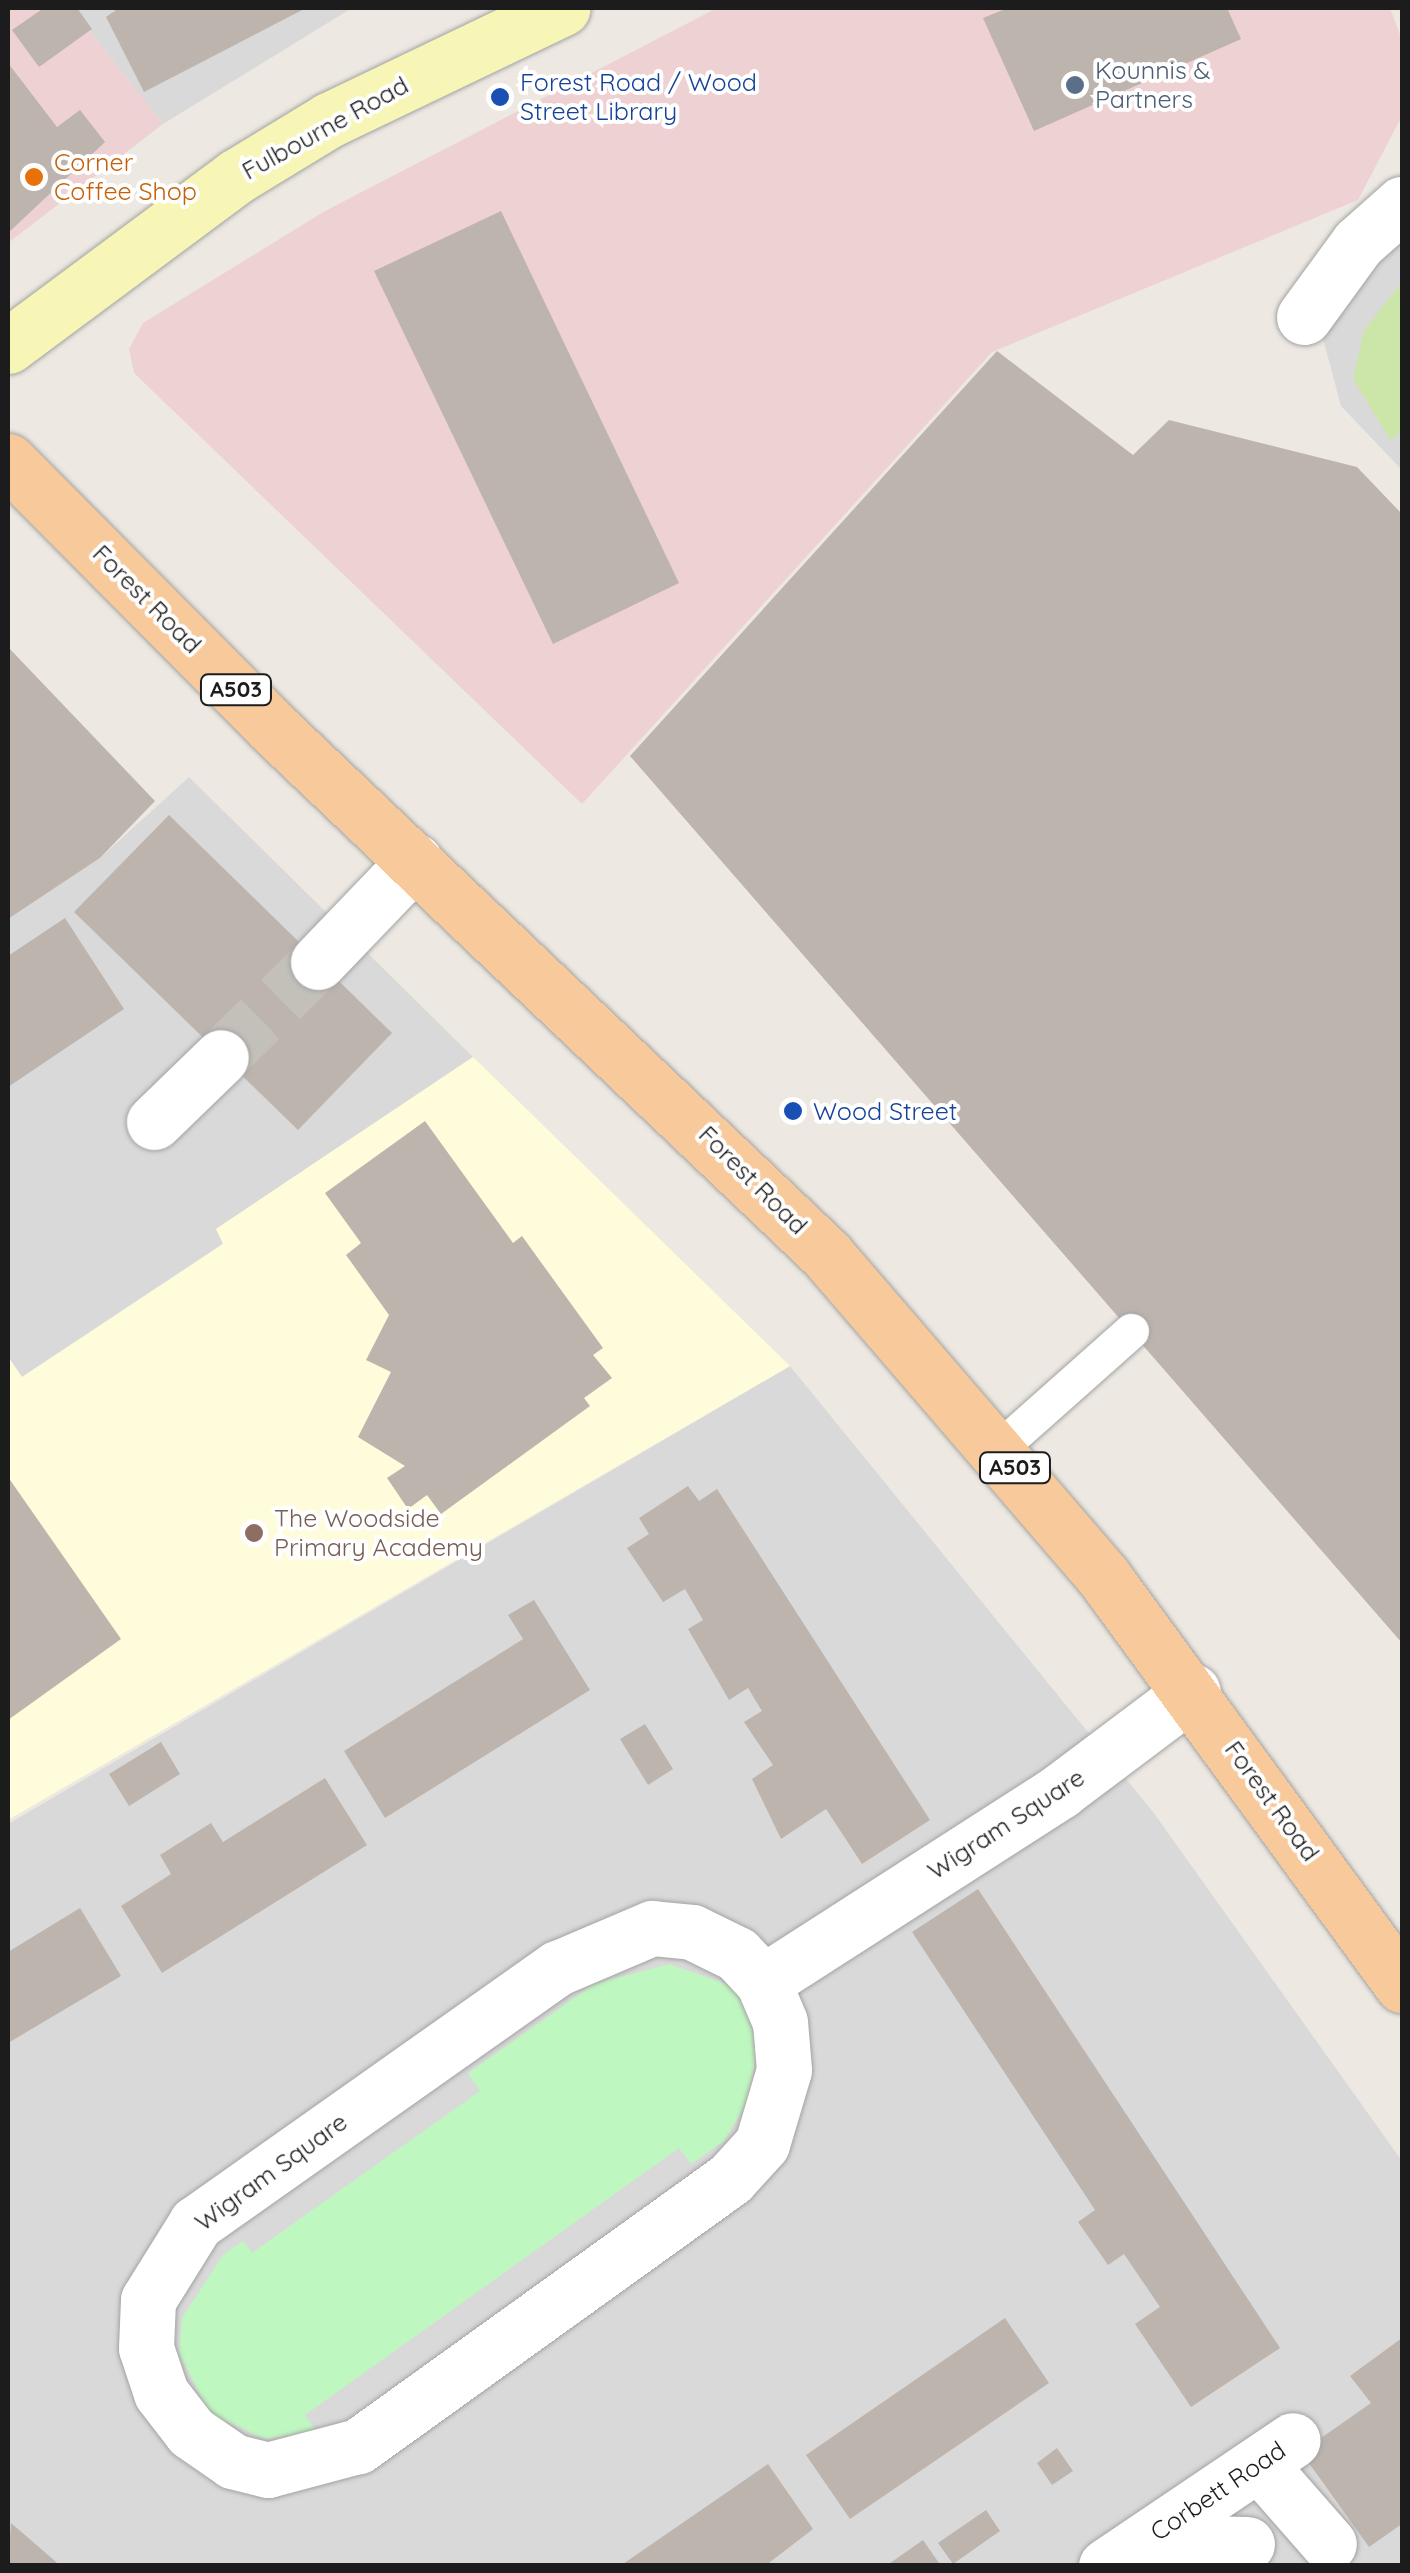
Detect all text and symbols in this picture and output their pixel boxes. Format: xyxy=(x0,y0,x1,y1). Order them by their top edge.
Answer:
place label: Kounnis & Partners xyxy=(1095,56,1210,115)
place label: Forest Road / Wood Street Library xyxy=(520,68,757,127)
street label: Fulbourne Road xyxy=(237,70,413,186)
marker: Kounnis & Partners xyxy=(1064,74,1086,96)
marker: Forest Road / Wood Street Library xyxy=(489,86,511,108)
place label: Corner Coffee Shop xyxy=(54,148,197,207)
marker: Corner Coffee Shop xyxy=(23,166,45,188)
street label: Forest Road xyxy=(86,538,208,660)
road number: A503 xyxy=(198,673,274,707)
place label: Wood Street xyxy=(813,1096,957,1126)
marker: Wood Street xyxy=(782,1100,804,1122)
street label: Forest Road xyxy=(692,1119,814,1241)
road number: A503 xyxy=(978,1451,1052,1485)
place label: The Woodside Primary Academy xyxy=(274,1504,483,1563)
marker: The Woodside Primary Academy xyxy=(243,1522,265,1544)
street label: Forest Road xyxy=(1218,1735,1326,1867)
street label: Wigram Square xyxy=(922,1762,1090,1886)
street label: Wigram Square xyxy=(189,2107,353,2237)
street label: Corbett Road xyxy=(1145,2435,1291,2547)

